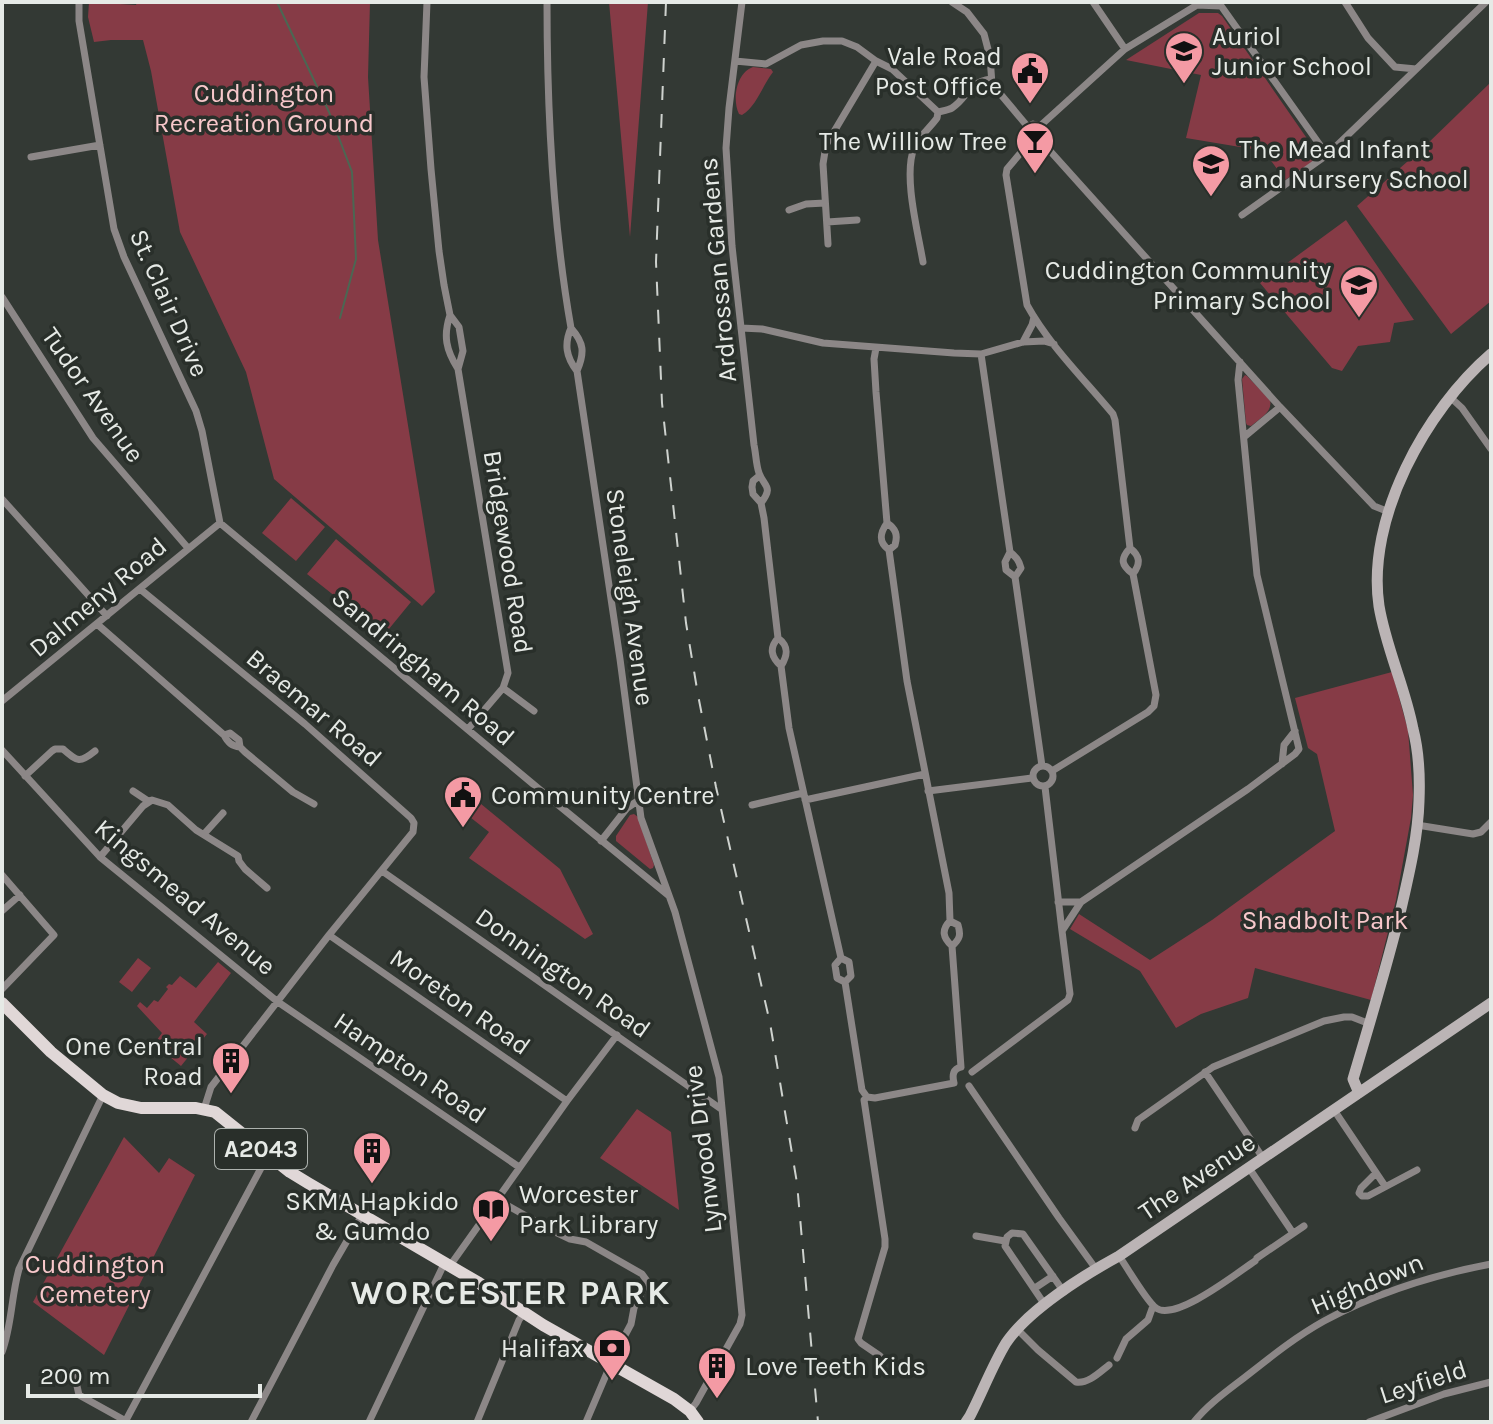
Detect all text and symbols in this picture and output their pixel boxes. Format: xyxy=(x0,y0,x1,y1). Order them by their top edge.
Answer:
place label: Auriol Junior School xyxy=(1212,21,1372,82)
school or university icon: Auriol Junior School xyxy=(1163,30,1205,85)
place label: Vale Road Post Office xyxy=(875,41,1002,102)
public building icon: Vale Road Post Office xyxy=(1009,50,1051,105)
park label: Cuddington Recreation Ground xyxy=(154,78,374,139)
bar icon: The Williow Tree xyxy=(1014,120,1056,175)
place label: The Williow Tree xyxy=(819,126,1007,157)
place label: The Mead Infant and Nursery School xyxy=(1239,134,1469,195)
school or university icon: The Mead Infant and Nursery School xyxy=(1190,143,1232,198)
street label: Ardrossan Gardens xyxy=(693,156,743,384)
street label: St. Clair Drive xyxy=(123,225,215,381)
place label: Cuddington Community Primary School xyxy=(1045,255,1331,316)
school or university icon: Cuddington Community Primary School xyxy=(1338,264,1380,319)
street label: Tudor Avenue xyxy=(35,322,151,468)
street label: Bridgewood Road xyxy=(477,448,539,656)
street label: Stoneleigh Avenue xyxy=(599,486,661,708)
street label: Dalmeny Road xyxy=(23,530,173,664)
street label: Sandringham Road xyxy=(325,582,521,752)
street label: Braemar Road xyxy=(240,642,388,774)
public building icon: Community Centre xyxy=(442,774,484,829)
place label: Community Centre xyxy=(491,780,715,811)
street label: Kingsmead Avenue xyxy=(88,812,282,982)
street label: Donnington Road xyxy=(470,901,656,1045)
park label: Shadbolt Park xyxy=(1242,905,1408,936)
street label: Moreton Road xyxy=(384,942,536,1062)
street label: Hampton Road xyxy=(328,1006,492,1130)
place label: One Central Road xyxy=(65,1031,203,1092)
building icon: One Central Road xyxy=(210,1040,252,1095)
street label: Lynwood Drive xyxy=(677,1063,729,1235)
street label: The Avenue xyxy=(1133,1127,1261,1227)
road number: A2043 xyxy=(215,1129,307,1169)
building icon: SKMA Hapkido & Gumdo xyxy=(351,1130,393,1185)
place label: Worcester Park Library xyxy=(519,1179,658,1240)
place label: SKMA Hapkido & Gumdo xyxy=(285,1186,459,1247)
library icon: Worcester Park Library xyxy=(470,1188,512,1243)
street label: Highdown xyxy=(1306,1246,1428,1322)
park label: Cuddington Cemetery xyxy=(25,1249,165,1310)
district label: WORCESTER PARK xyxy=(351,1273,671,1313)
bank icon: Halifax xyxy=(591,1327,633,1382)
place label: Halifax xyxy=(501,1333,584,1364)
building icon: Love Teeth Kids xyxy=(696,1345,738,1400)
scale bar xyxy=(28,1348,260,1398)
place label: Love Teeth Kids xyxy=(745,1351,926,1382)
street label: Leyfield xyxy=(1375,1353,1471,1411)
text: 200 m xyxy=(40,1362,111,1390)

